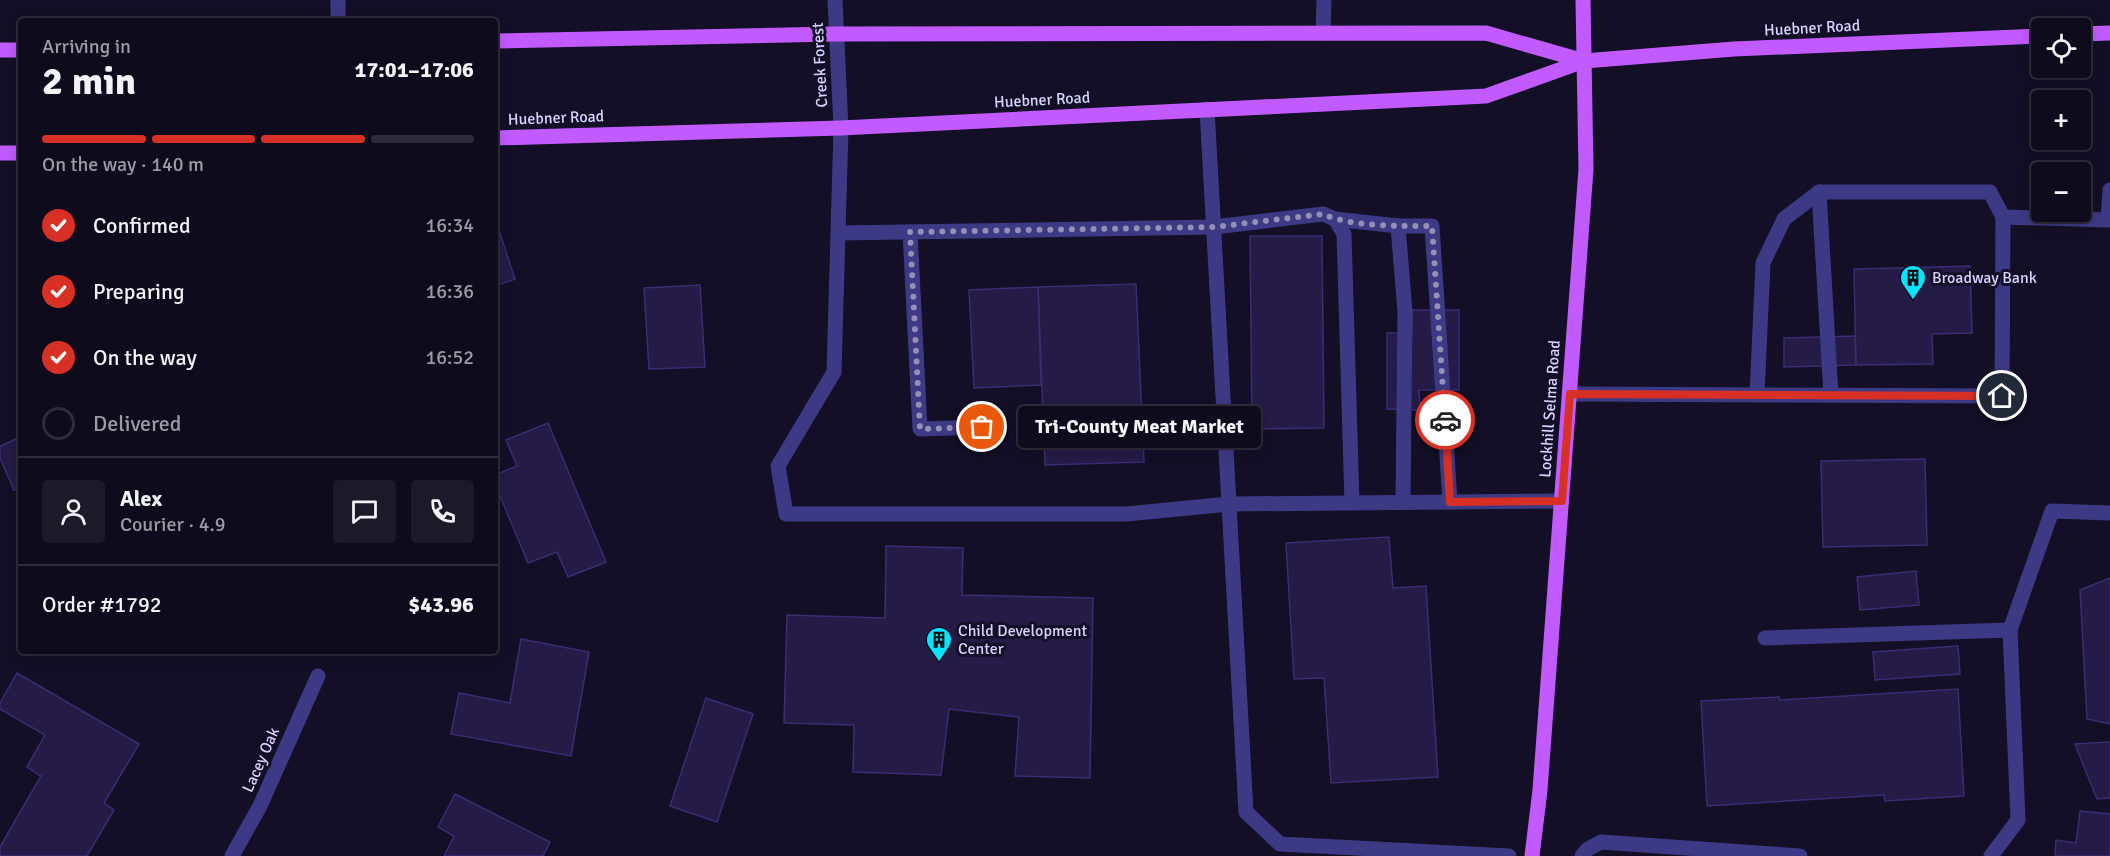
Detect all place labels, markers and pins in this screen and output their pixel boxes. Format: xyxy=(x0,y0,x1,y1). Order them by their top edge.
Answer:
building icon: Broadway Bank xyxy=(1898,263,1928,301)
place label: Broadway Bank xyxy=(1932,268,2037,288)
pin xyxy=(1976,370,2027,421)
pin xyxy=(956,401,1007,452)
callout: Tri-County Meat Market xyxy=(1018,406,1261,448)
place label: Child Development Center xyxy=(958,621,1087,659)
building icon: Child Development Center xyxy=(924,625,954,663)

